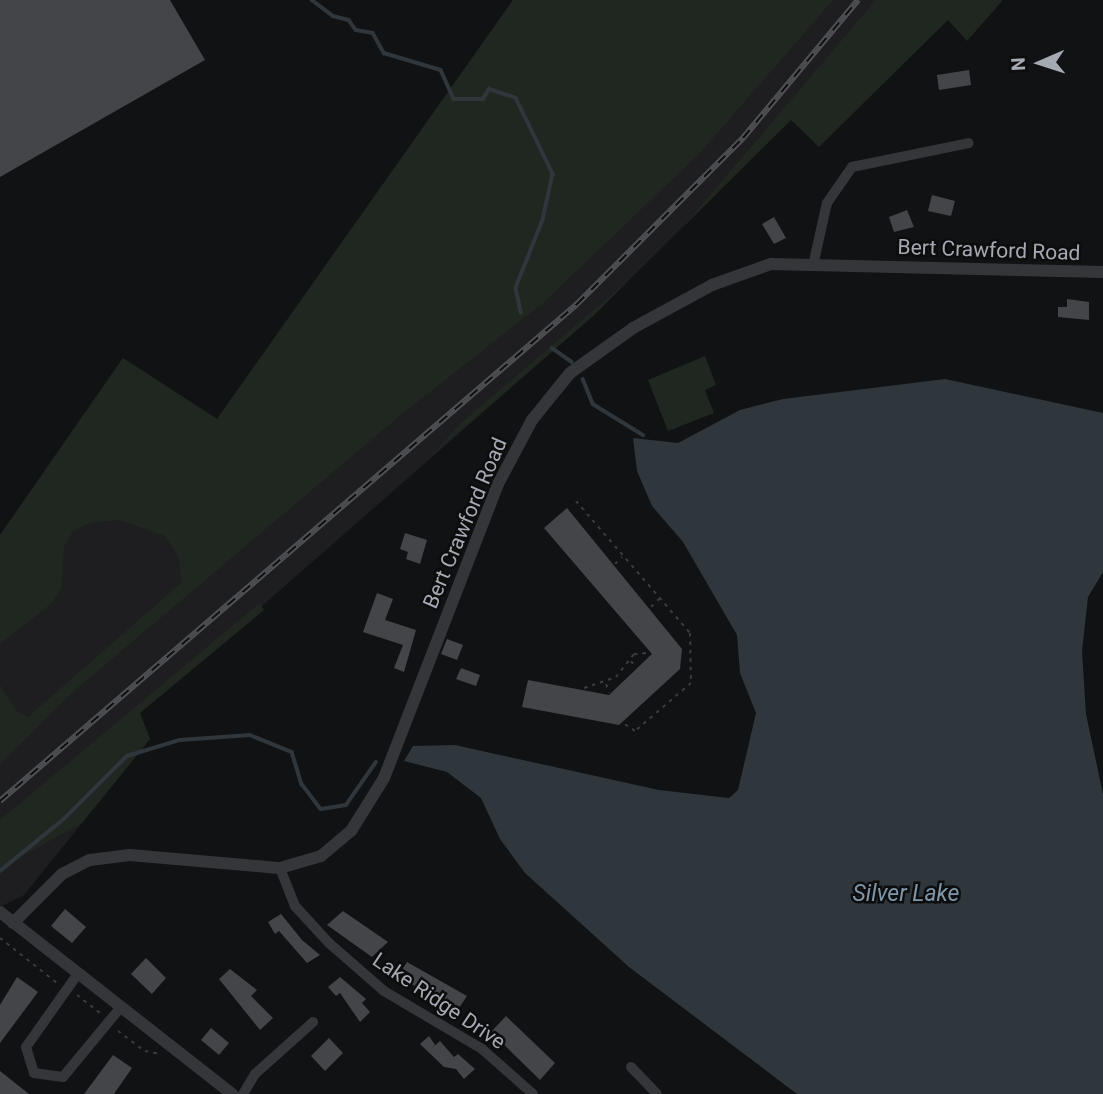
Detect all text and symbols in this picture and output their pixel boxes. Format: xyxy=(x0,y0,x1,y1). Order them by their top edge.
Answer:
north arrow xyxy=(1005,28,1075,98)
text: N xyxy=(1007,57,1030,71)
street label: Bert Crawford Road xyxy=(897,234,1081,266)
street label: Bert Crawford Road xyxy=(418,434,512,612)
water label: Silver Lake xyxy=(853,880,959,908)
street label: Lake Ridge Drive xyxy=(368,947,510,1055)

